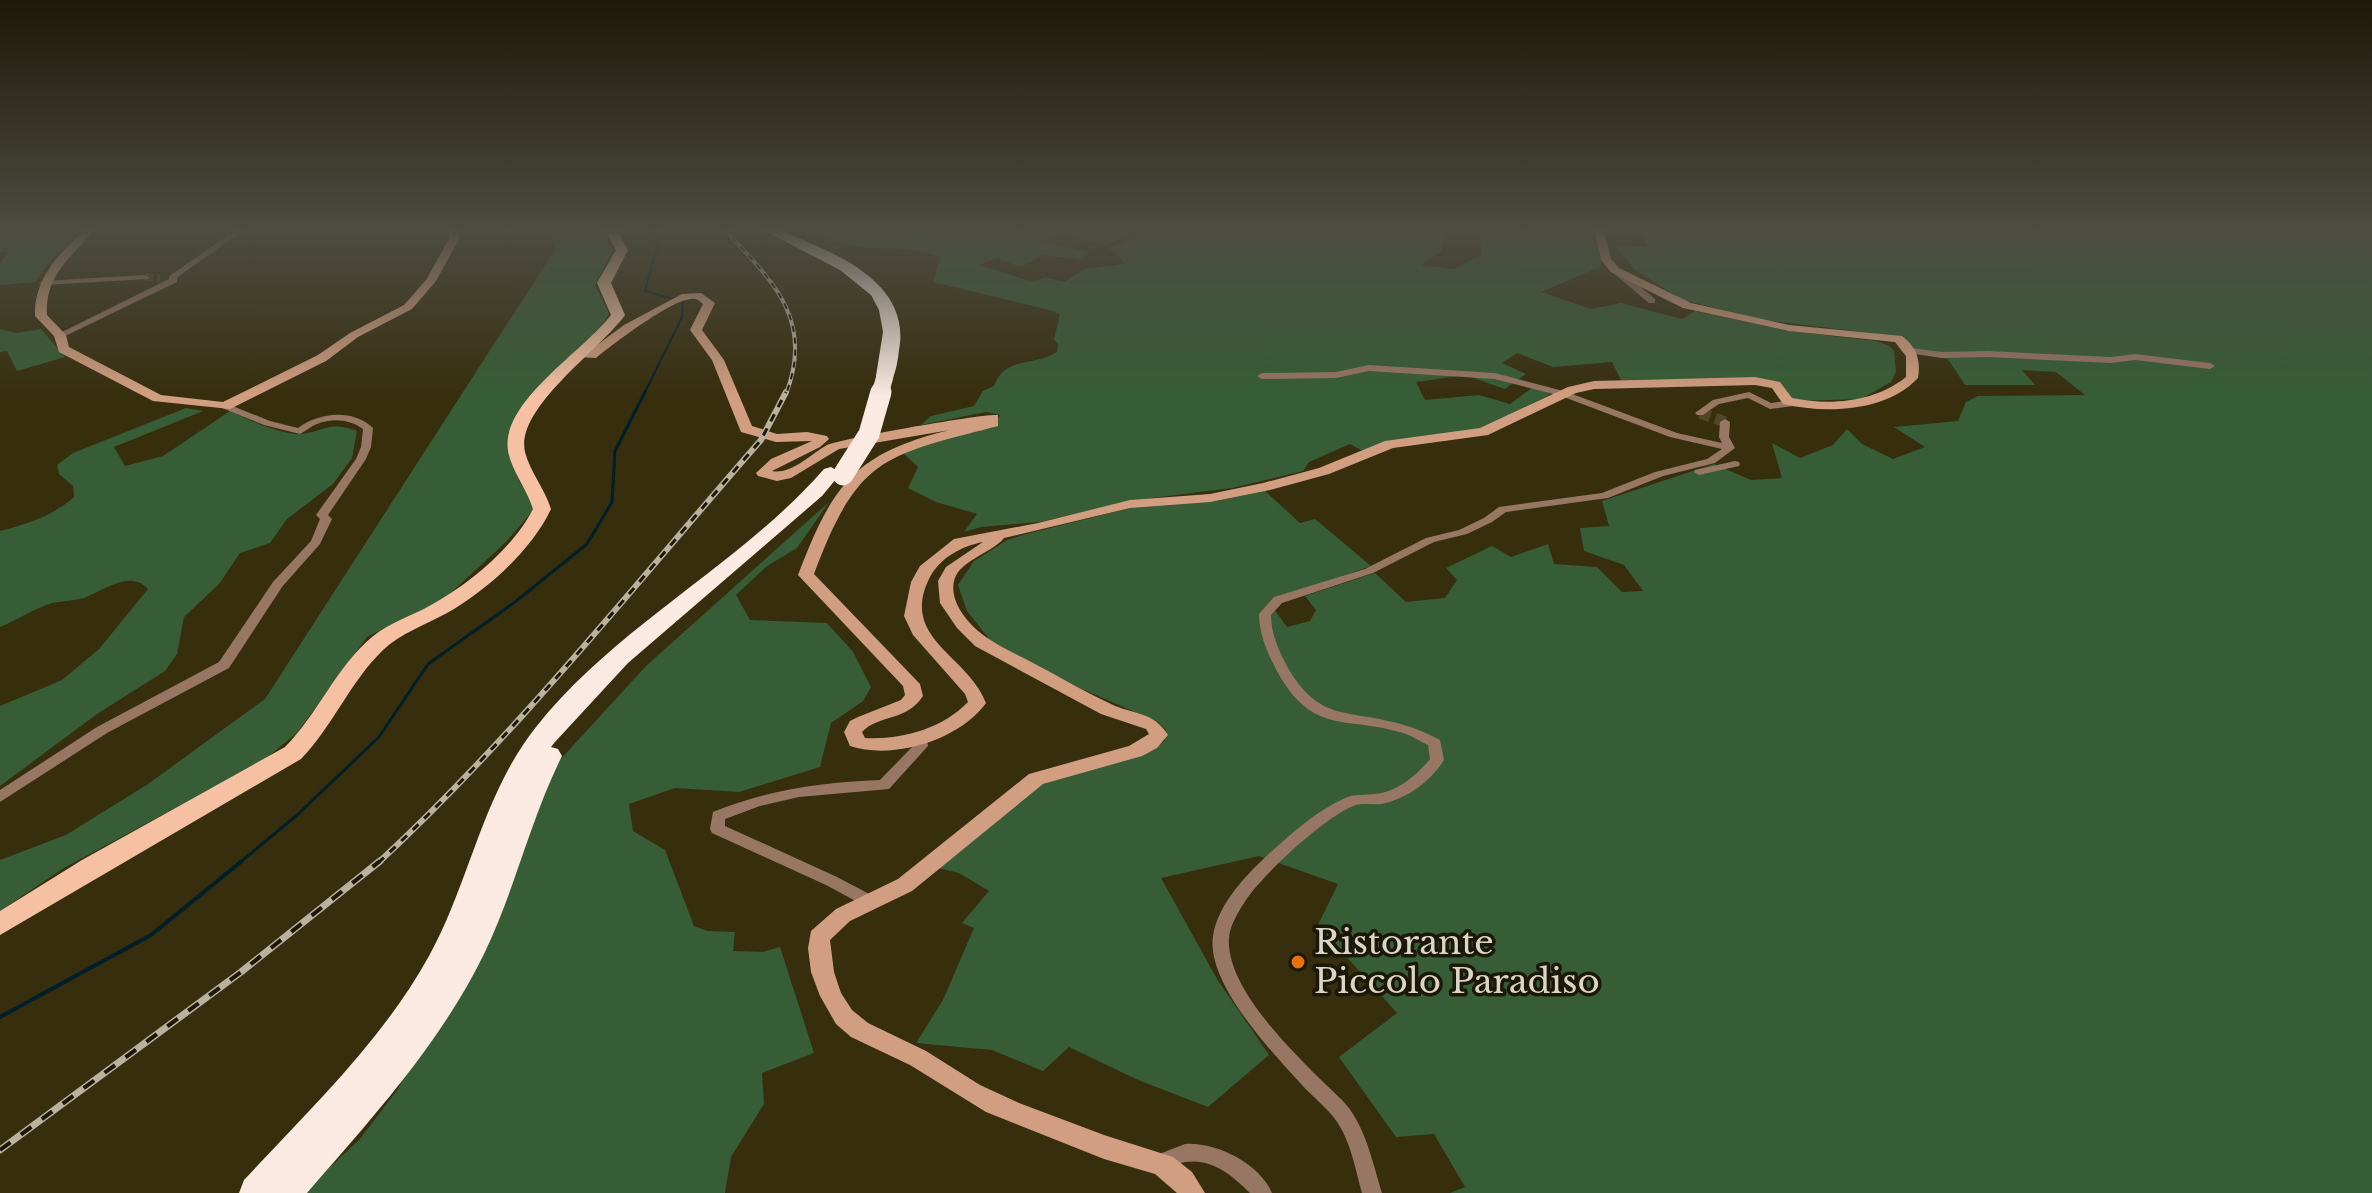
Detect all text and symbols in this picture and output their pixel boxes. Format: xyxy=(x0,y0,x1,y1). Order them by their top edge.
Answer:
place label: Ristorante Piccolo Paradiso xyxy=(1314,921,1600,1002)
marker: Ristorante Piccolo Paradiso xyxy=(1289,953,1307,971)

